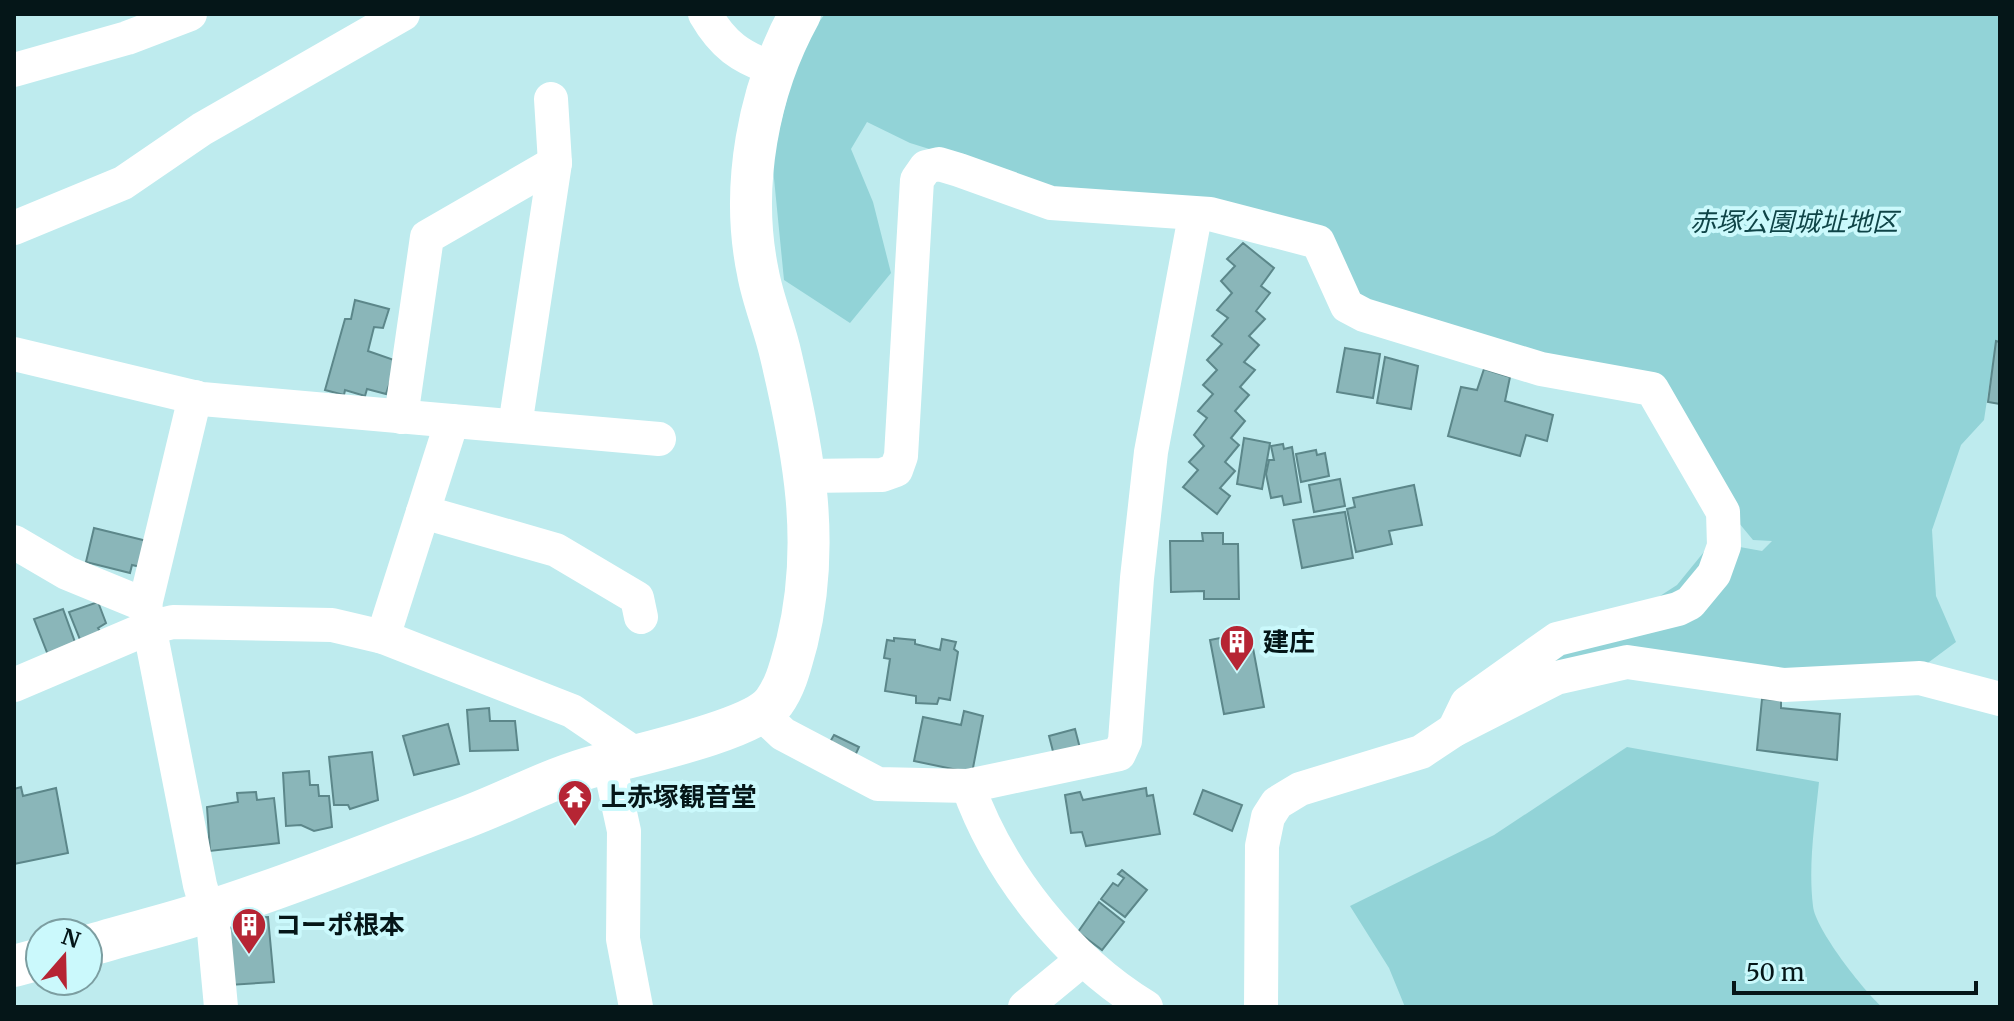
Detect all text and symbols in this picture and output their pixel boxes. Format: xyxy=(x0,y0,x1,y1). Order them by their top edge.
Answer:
park label: 赤塚公園城址地区 xyxy=(1690,205,1902,238)
building icon: 建庄 xyxy=(1218,623,1256,673)
place label: 建庄 xyxy=(1263,625,1315,658)
temple icon: 上赤塚観音堂 xyxy=(556,778,594,828)
place label: 上赤塚観音堂 xyxy=(601,780,757,813)
building icon: コーポ根本 xyxy=(230,906,268,956)
place label: コーポ根本 xyxy=(275,908,405,941)
north arrow xyxy=(24,917,104,997)
text: N xyxy=(58,922,84,955)
scale bar xyxy=(1734,945,1976,995)
text: 50 m xyxy=(1746,957,1805,988)

